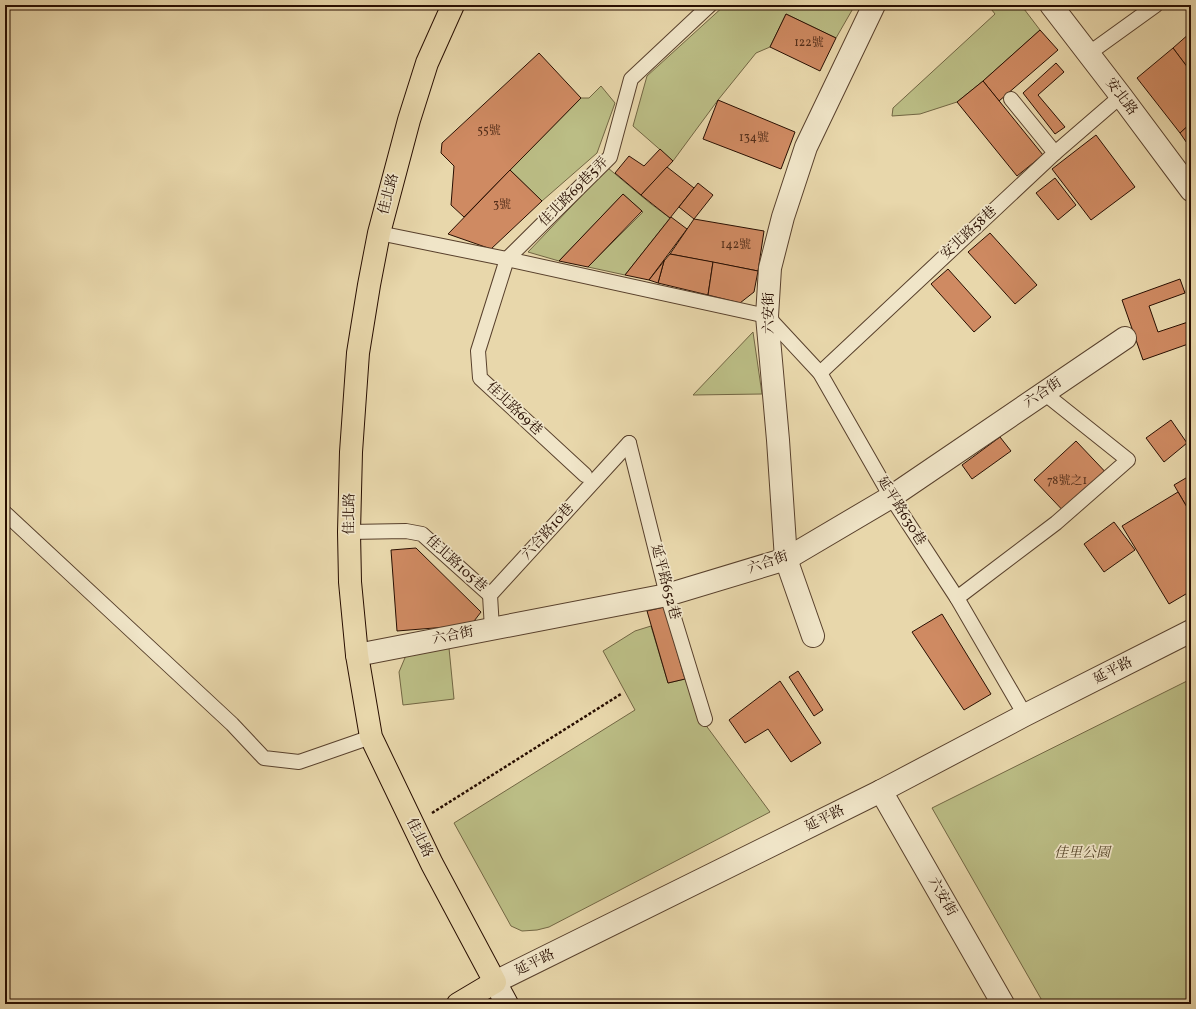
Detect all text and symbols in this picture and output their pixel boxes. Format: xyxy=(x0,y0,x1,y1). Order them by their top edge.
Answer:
house number: 122號 xyxy=(794,35,824,51)
street label: 安北路 xyxy=(1101,75,1141,119)
house number: 55號 xyxy=(477,123,501,139)
house number: 134號 xyxy=(739,130,769,146)
street label: 佳北路69巷5弄 xyxy=(535,153,613,231)
street label: 佳北路 xyxy=(374,171,404,217)
house number: 3號 xyxy=(493,197,511,213)
street label: 安北路58巷 xyxy=(937,202,1001,264)
house number: 142號 xyxy=(721,237,751,253)
street label: 六安街 xyxy=(760,292,779,334)
street label: 六合街 xyxy=(1020,373,1066,413)
street label: 佳北路69巷 xyxy=(482,378,546,440)
street label: 延平路630巷 xyxy=(872,473,930,549)
house number: 78號之1 xyxy=(1047,473,1087,489)
street label: 佳北路 xyxy=(340,493,360,535)
street label: 六合路10巷 xyxy=(518,500,578,564)
street label: 佳北路105巷 xyxy=(421,531,491,597)
street label: 延平路652巷 xyxy=(646,542,684,622)
street label: 六合街 xyxy=(745,547,791,579)
street label: 六合街 xyxy=(431,623,475,649)
street label: 延平路 xyxy=(1090,653,1136,689)
street label: 延平路 xyxy=(802,801,848,837)
street label: 佳北路 xyxy=(401,815,437,861)
park label: 佳里公園 xyxy=(1054,844,1112,863)
street label: 六安街 xyxy=(923,874,961,920)
street label: 延平路 xyxy=(512,945,558,981)

